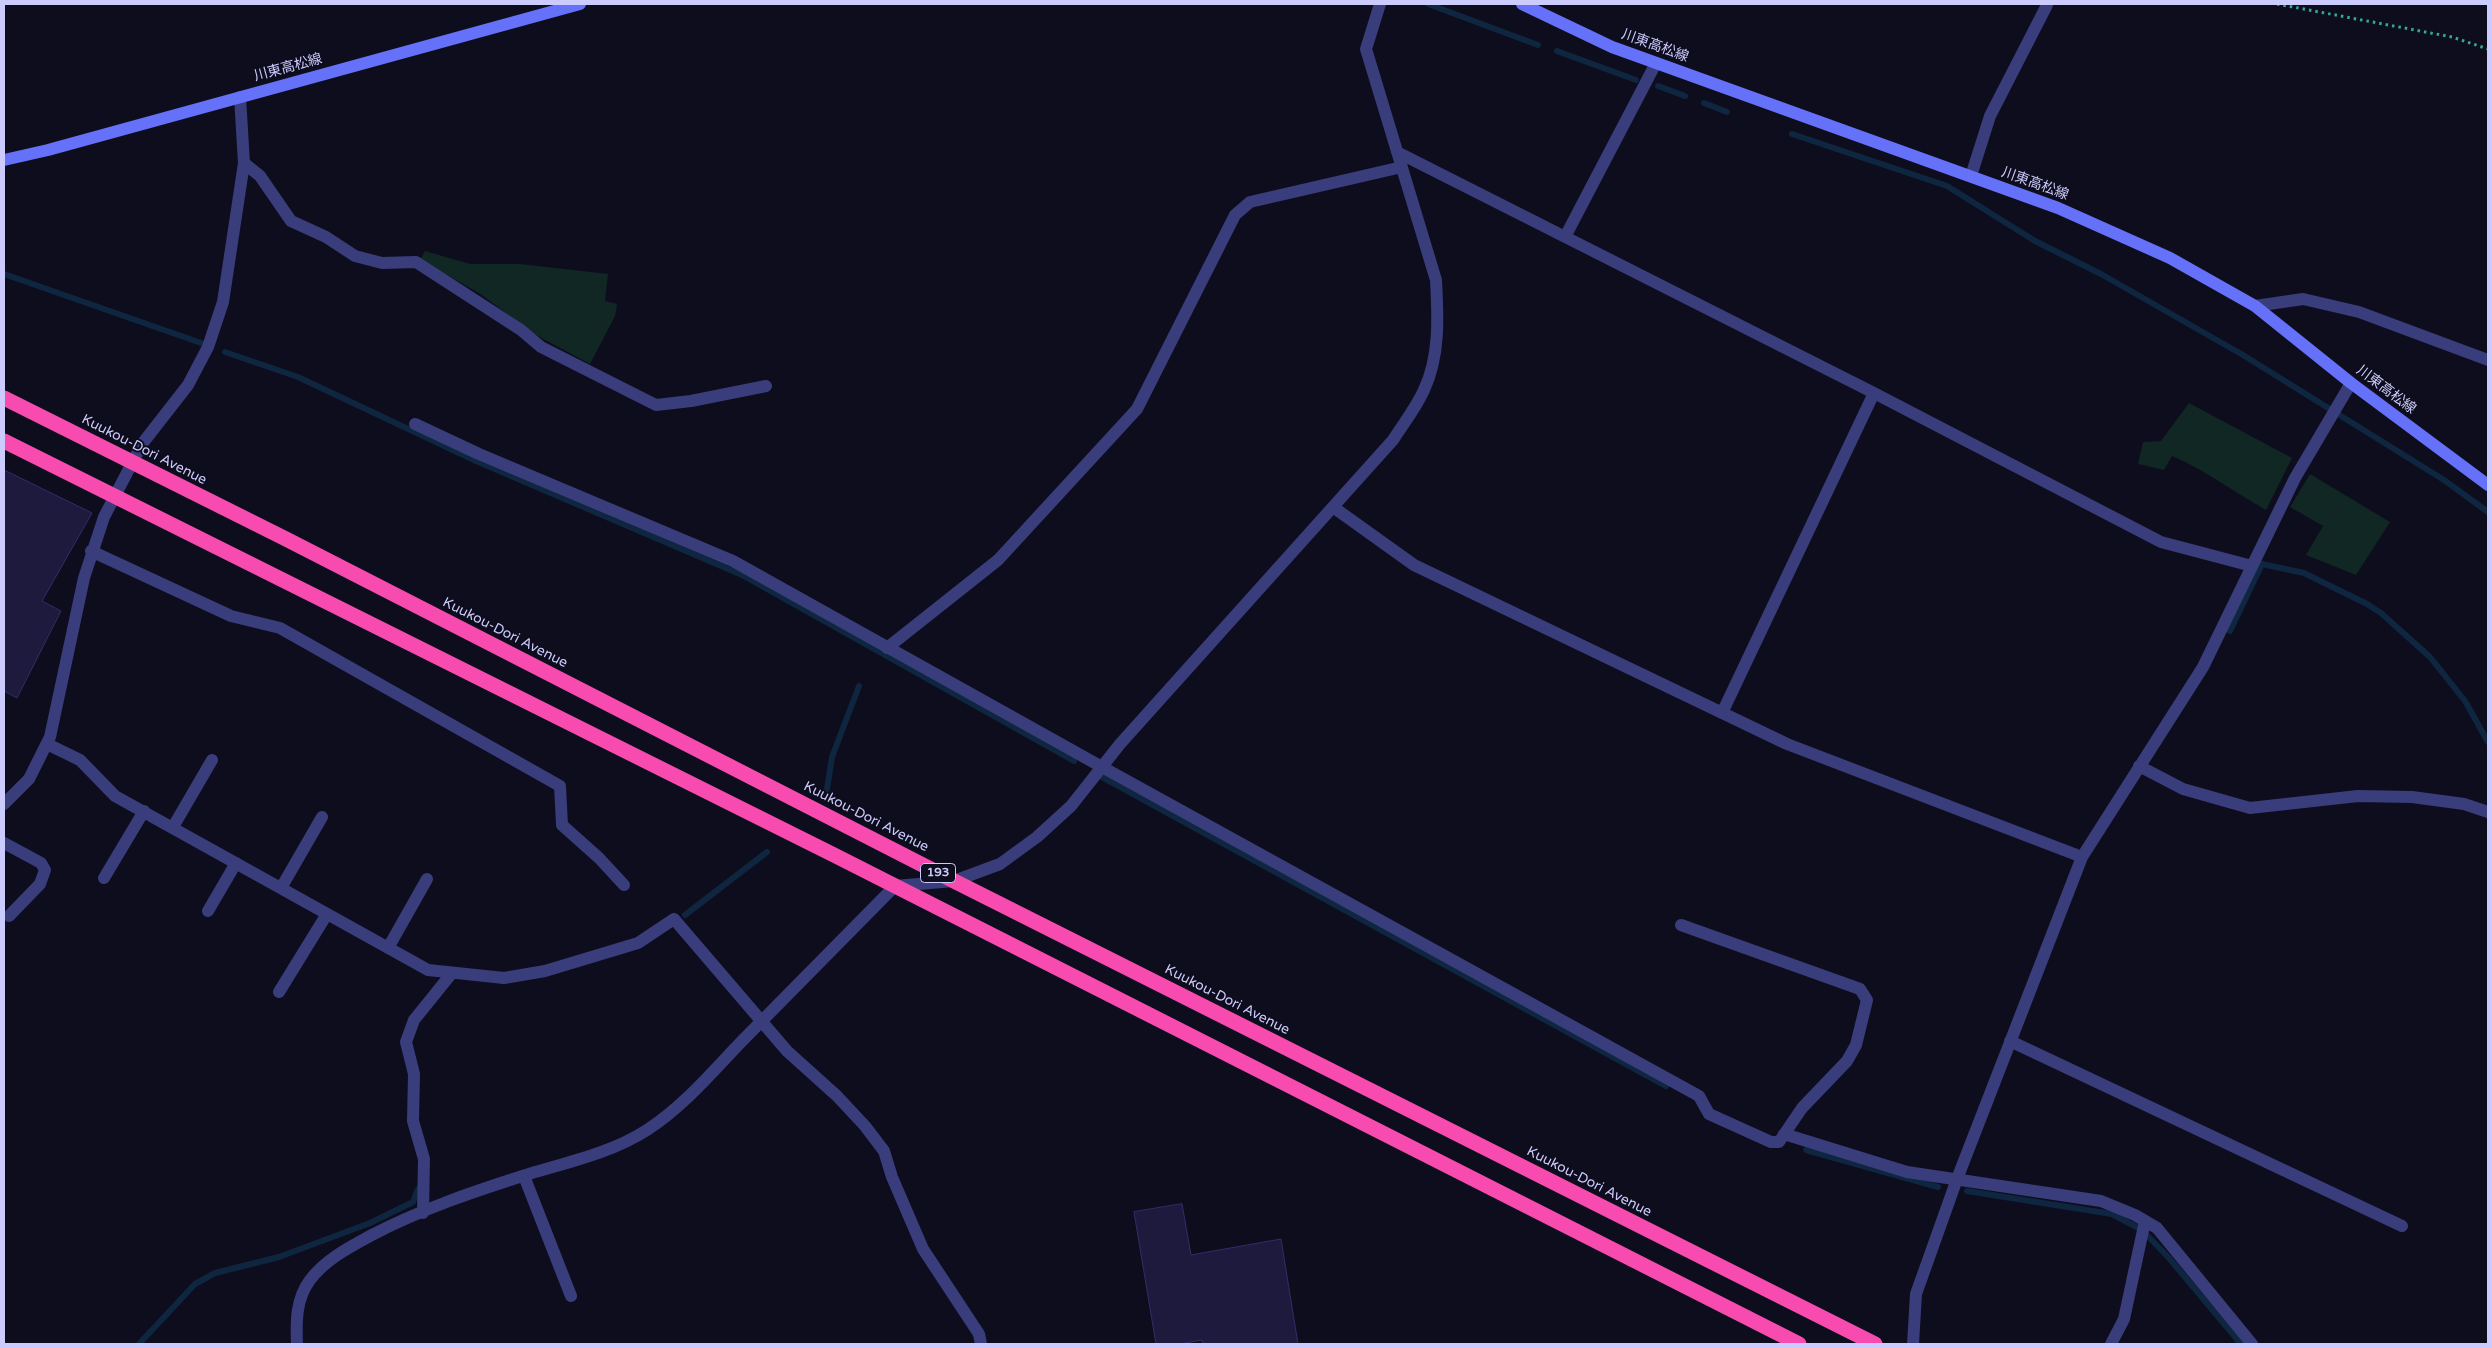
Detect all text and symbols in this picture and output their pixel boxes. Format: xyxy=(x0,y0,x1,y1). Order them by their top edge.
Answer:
street label: 川東高松線 xyxy=(1619,26,1691,66)
street label: 川東高松線 xyxy=(252,51,324,85)
street label: 川東高松線 xyxy=(1999,164,2071,204)
street label: 川東高松線 xyxy=(2353,362,2419,418)
street label: Kuukou-Dori Avenue xyxy=(79,411,209,489)
street label: Kuukou-Dori Avenue xyxy=(440,594,570,672)
street label: Kuukou-Dori Avenue xyxy=(801,778,931,856)
road number: 193 xyxy=(920,864,956,882)
street label: Kuukou-Dori Avenue xyxy=(1162,961,1292,1039)
street label: Kuukou-Dori Avenue xyxy=(1524,1143,1654,1221)

